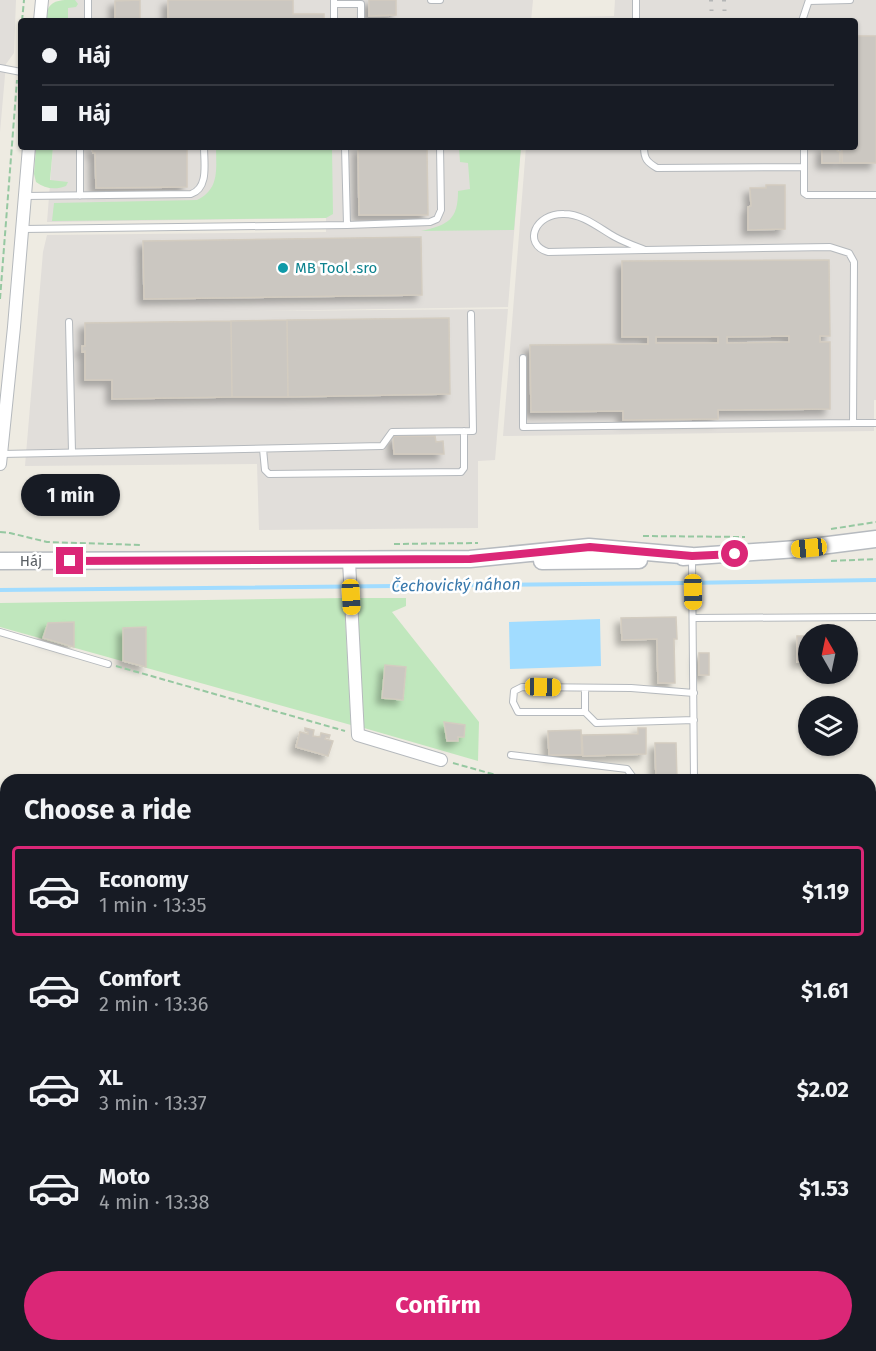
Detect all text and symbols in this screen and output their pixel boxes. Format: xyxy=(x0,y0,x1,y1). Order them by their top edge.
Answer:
text: Háj xyxy=(78,42,111,69)
text: Háj xyxy=(78,100,111,127)
place label: MB Tool .sro xyxy=(295,259,377,277)
marker: MB Tool .sro xyxy=(276,261,290,275)
callout: 1 min xyxy=(20,474,119,516)
text: 1 min xyxy=(46,483,95,507)
car xyxy=(790,537,828,559)
route start xyxy=(721,540,748,567)
route end xyxy=(56,547,83,574)
street label: Háj xyxy=(20,552,42,570)
water label: Čechovický náhon xyxy=(391,573,521,596)
car xyxy=(684,574,702,610)
car xyxy=(341,579,361,615)
north arrow xyxy=(798,624,858,684)
map controls xyxy=(798,624,858,756)
car xyxy=(525,678,561,696)
button: layers xyxy=(798,696,858,756)
text: Choose a ride xyxy=(24,794,191,826)
icon: car xyxy=(27,864,81,918)
text: Economy xyxy=(99,866,188,893)
text: $1.19 xyxy=(802,878,849,905)
text: 1 min · 13:35 xyxy=(99,893,206,917)
icon: car xyxy=(27,963,81,1017)
text: Comfort xyxy=(99,965,180,992)
text: $1.61 xyxy=(801,977,849,1004)
text: 2 min · 13:36 xyxy=(99,992,208,1016)
icon: car xyxy=(27,1062,81,1116)
text: XL xyxy=(99,1064,123,1091)
text: $2.02 xyxy=(797,1076,849,1103)
text: 3 min · 13:37 xyxy=(99,1091,207,1115)
icon: car xyxy=(27,1161,81,1215)
text: Moto xyxy=(99,1163,150,1190)
text: $1.53 xyxy=(799,1175,849,1202)
text: 4 min · 13:38 xyxy=(99,1190,209,1214)
button: Confirm xyxy=(24,1271,852,1340)

